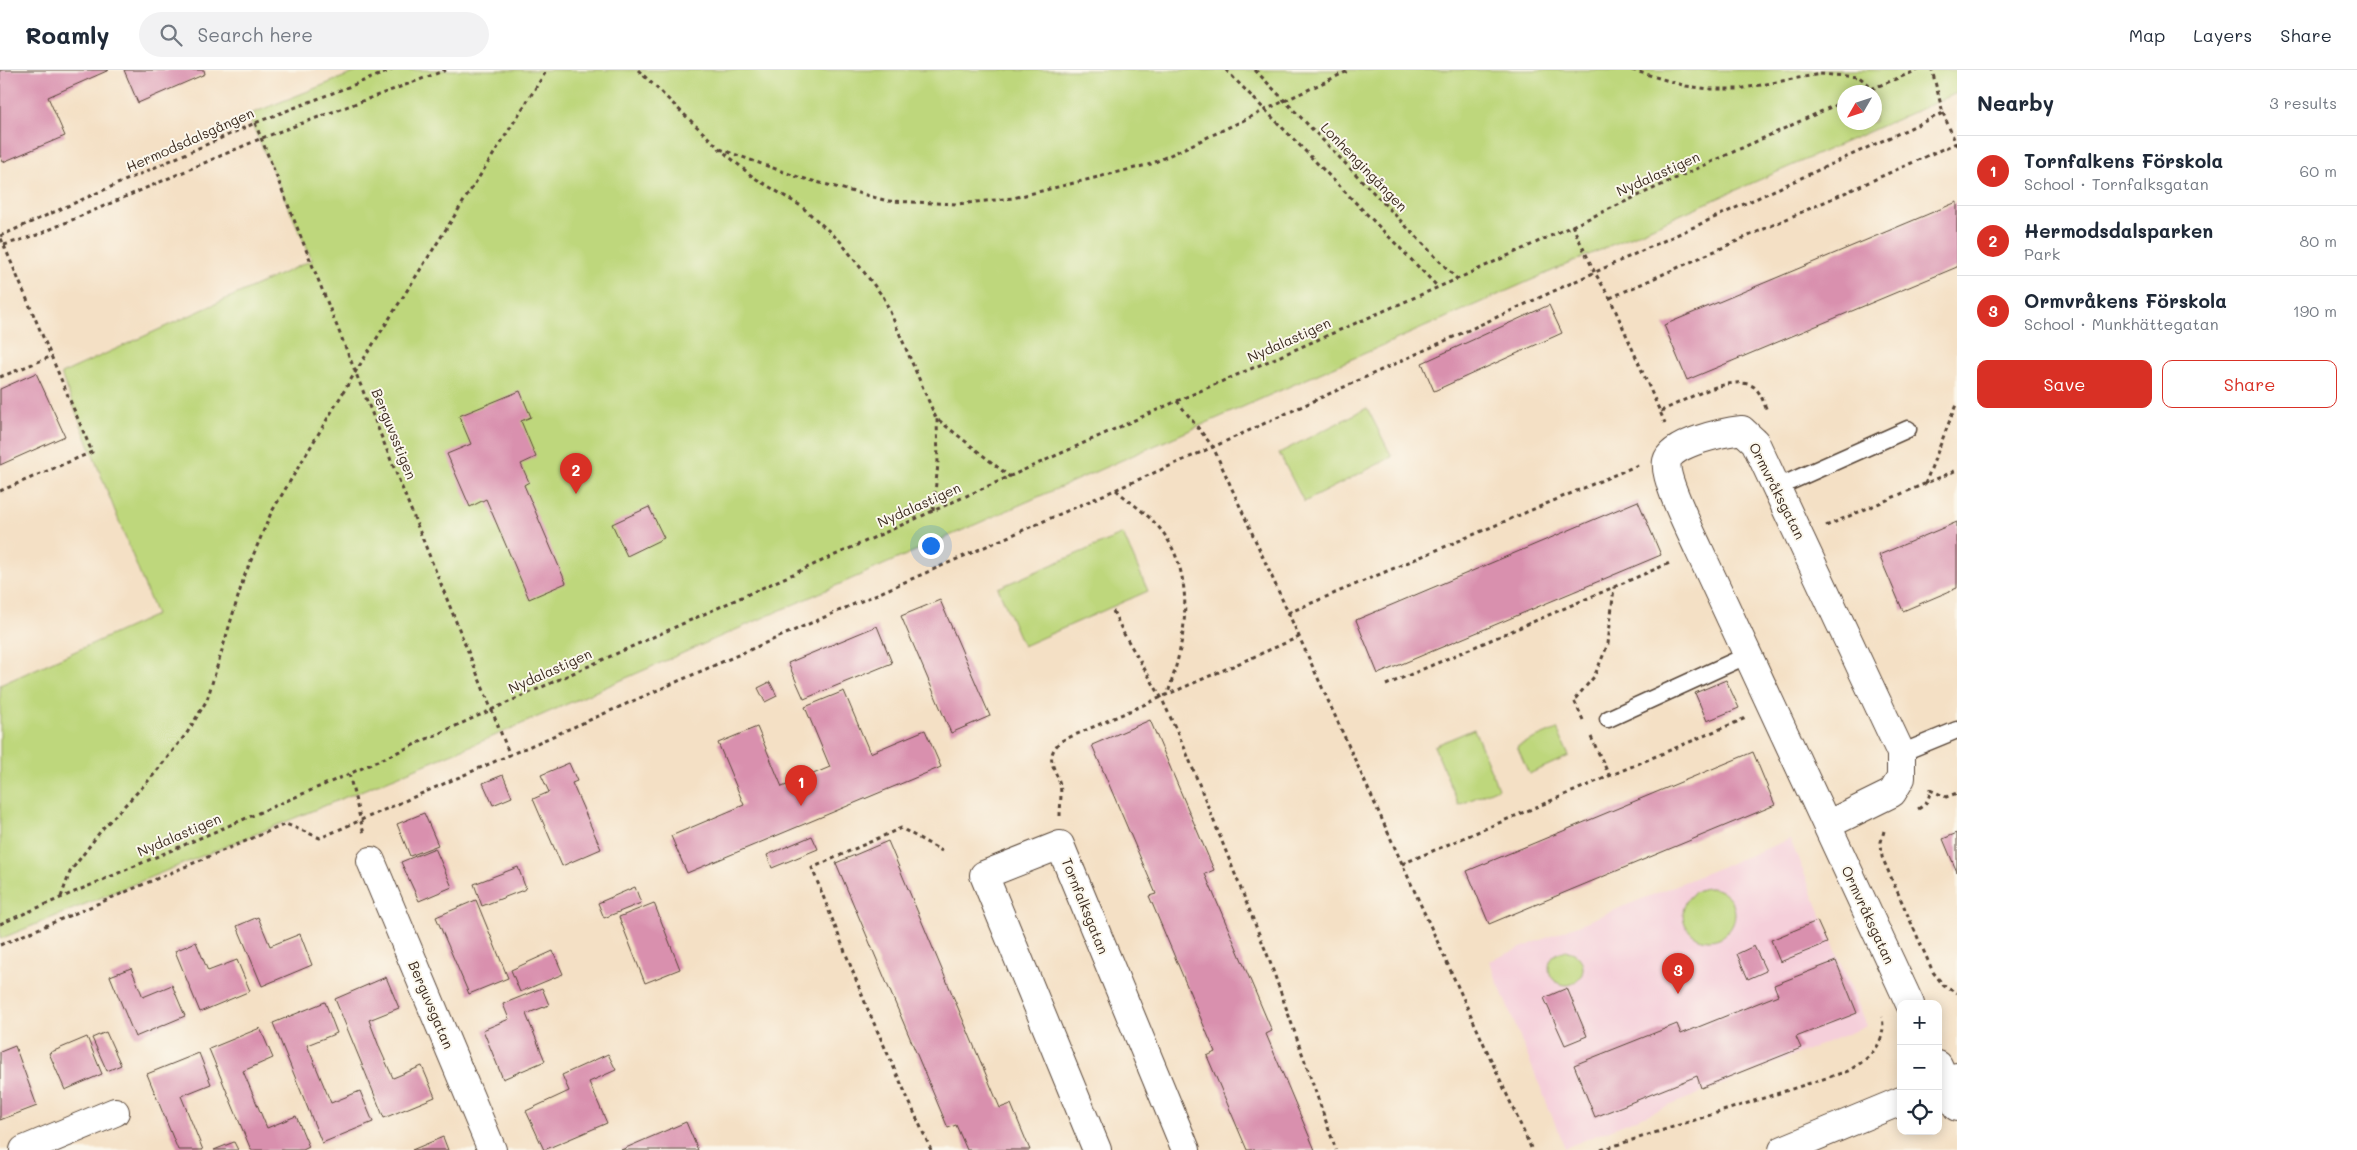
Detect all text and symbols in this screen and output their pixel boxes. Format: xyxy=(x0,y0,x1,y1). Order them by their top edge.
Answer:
search box xyxy=(139,12,489,57)
text: Roamly xyxy=(25,19,109,50)
icon: search xyxy=(157,21,185,49)
text: Search here xyxy=(197,22,313,47)
text: Map xyxy=(2129,23,2165,47)
text: Layers xyxy=(2193,23,2252,47)
text: Share xyxy=(2280,23,2332,47)
north arrow xyxy=(1837,85,1882,130)
text: Nearby xyxy=(1977,89,2054,116)
text: 3 results xyxy=(2269,92,2337,113)
street label: Hermodsdalsgången xyxy=(123,103,257,176)
street label: Lonhengingången xyxy=(1317,118,1412,215)
street label: Nydalastigen xyxy=(1613,147,1702,200)
text: Tornfalkens Förskola xyxy=(2024,148,2223,173)
text: 1 xyxy=(1989,160,1997,181)
text: 60 m xyxy=(2300,160,2337,181)
text: School · Tornfalksgatan xyxy=(2024,173,2209,194)
text: Hermodsdalsparken xyxy=(2024,218,2213,243)
text: 2 xyxy=(1989,230,1997,251)
text: 80 m xyxy=(2300,230,2337,251)
text: Park xyxy=(2024,243,2060,264)
text: Ormvråkens Förskola xyxy=(2024,288,2227,313)
text: 3 xyxy=(1988,300,1998,321)
text: 190 m xyxy=(2293,300,2337,321)
street label: Nydalastigen xyxy=(1244,313,1333,366)
text: School · Munkhättegatan xyxy=(2024,313,2219,334)
button: Save xyxy=(1977,360,2152,408)
button: Share xyxy=(2162,360,2337,408)
street label: Berguvsstigen xyxy=(368,386,421,482)
street label: Ormvråksgatan xyxy=(1745,439,1810,542)
pin: 2 xyxy=(560,453,592,494)
street label: Nydalastigen xyxy=(874,478,963,531)
your location xyxy=(918,533,944,559)
street label: Nydalastigen xyxy=(505,644,594,697)
pin: 1 xyxy=(785,765,817,806)
street label: Nydalastigen xyxy=(134,808,224,861)
street label: Tornfalksgatan xyxy=(1057,855,1113,957)
street label: Ormvråksgatan xyxy=(1837,863,1899,967)
pin: 3 xyxy=(1662,953,1694,994)
street label: Berguvsgatan xyxy=(404,958,459,1052)
map controls xyxy=(1897,1000,1942,1135)
button: + xyxy=(1897,1000,1942,1045)
button: − xyxy=(1897,1045,1942,1090)
button: locate xyxy=(1897,1090,1942,1135)

